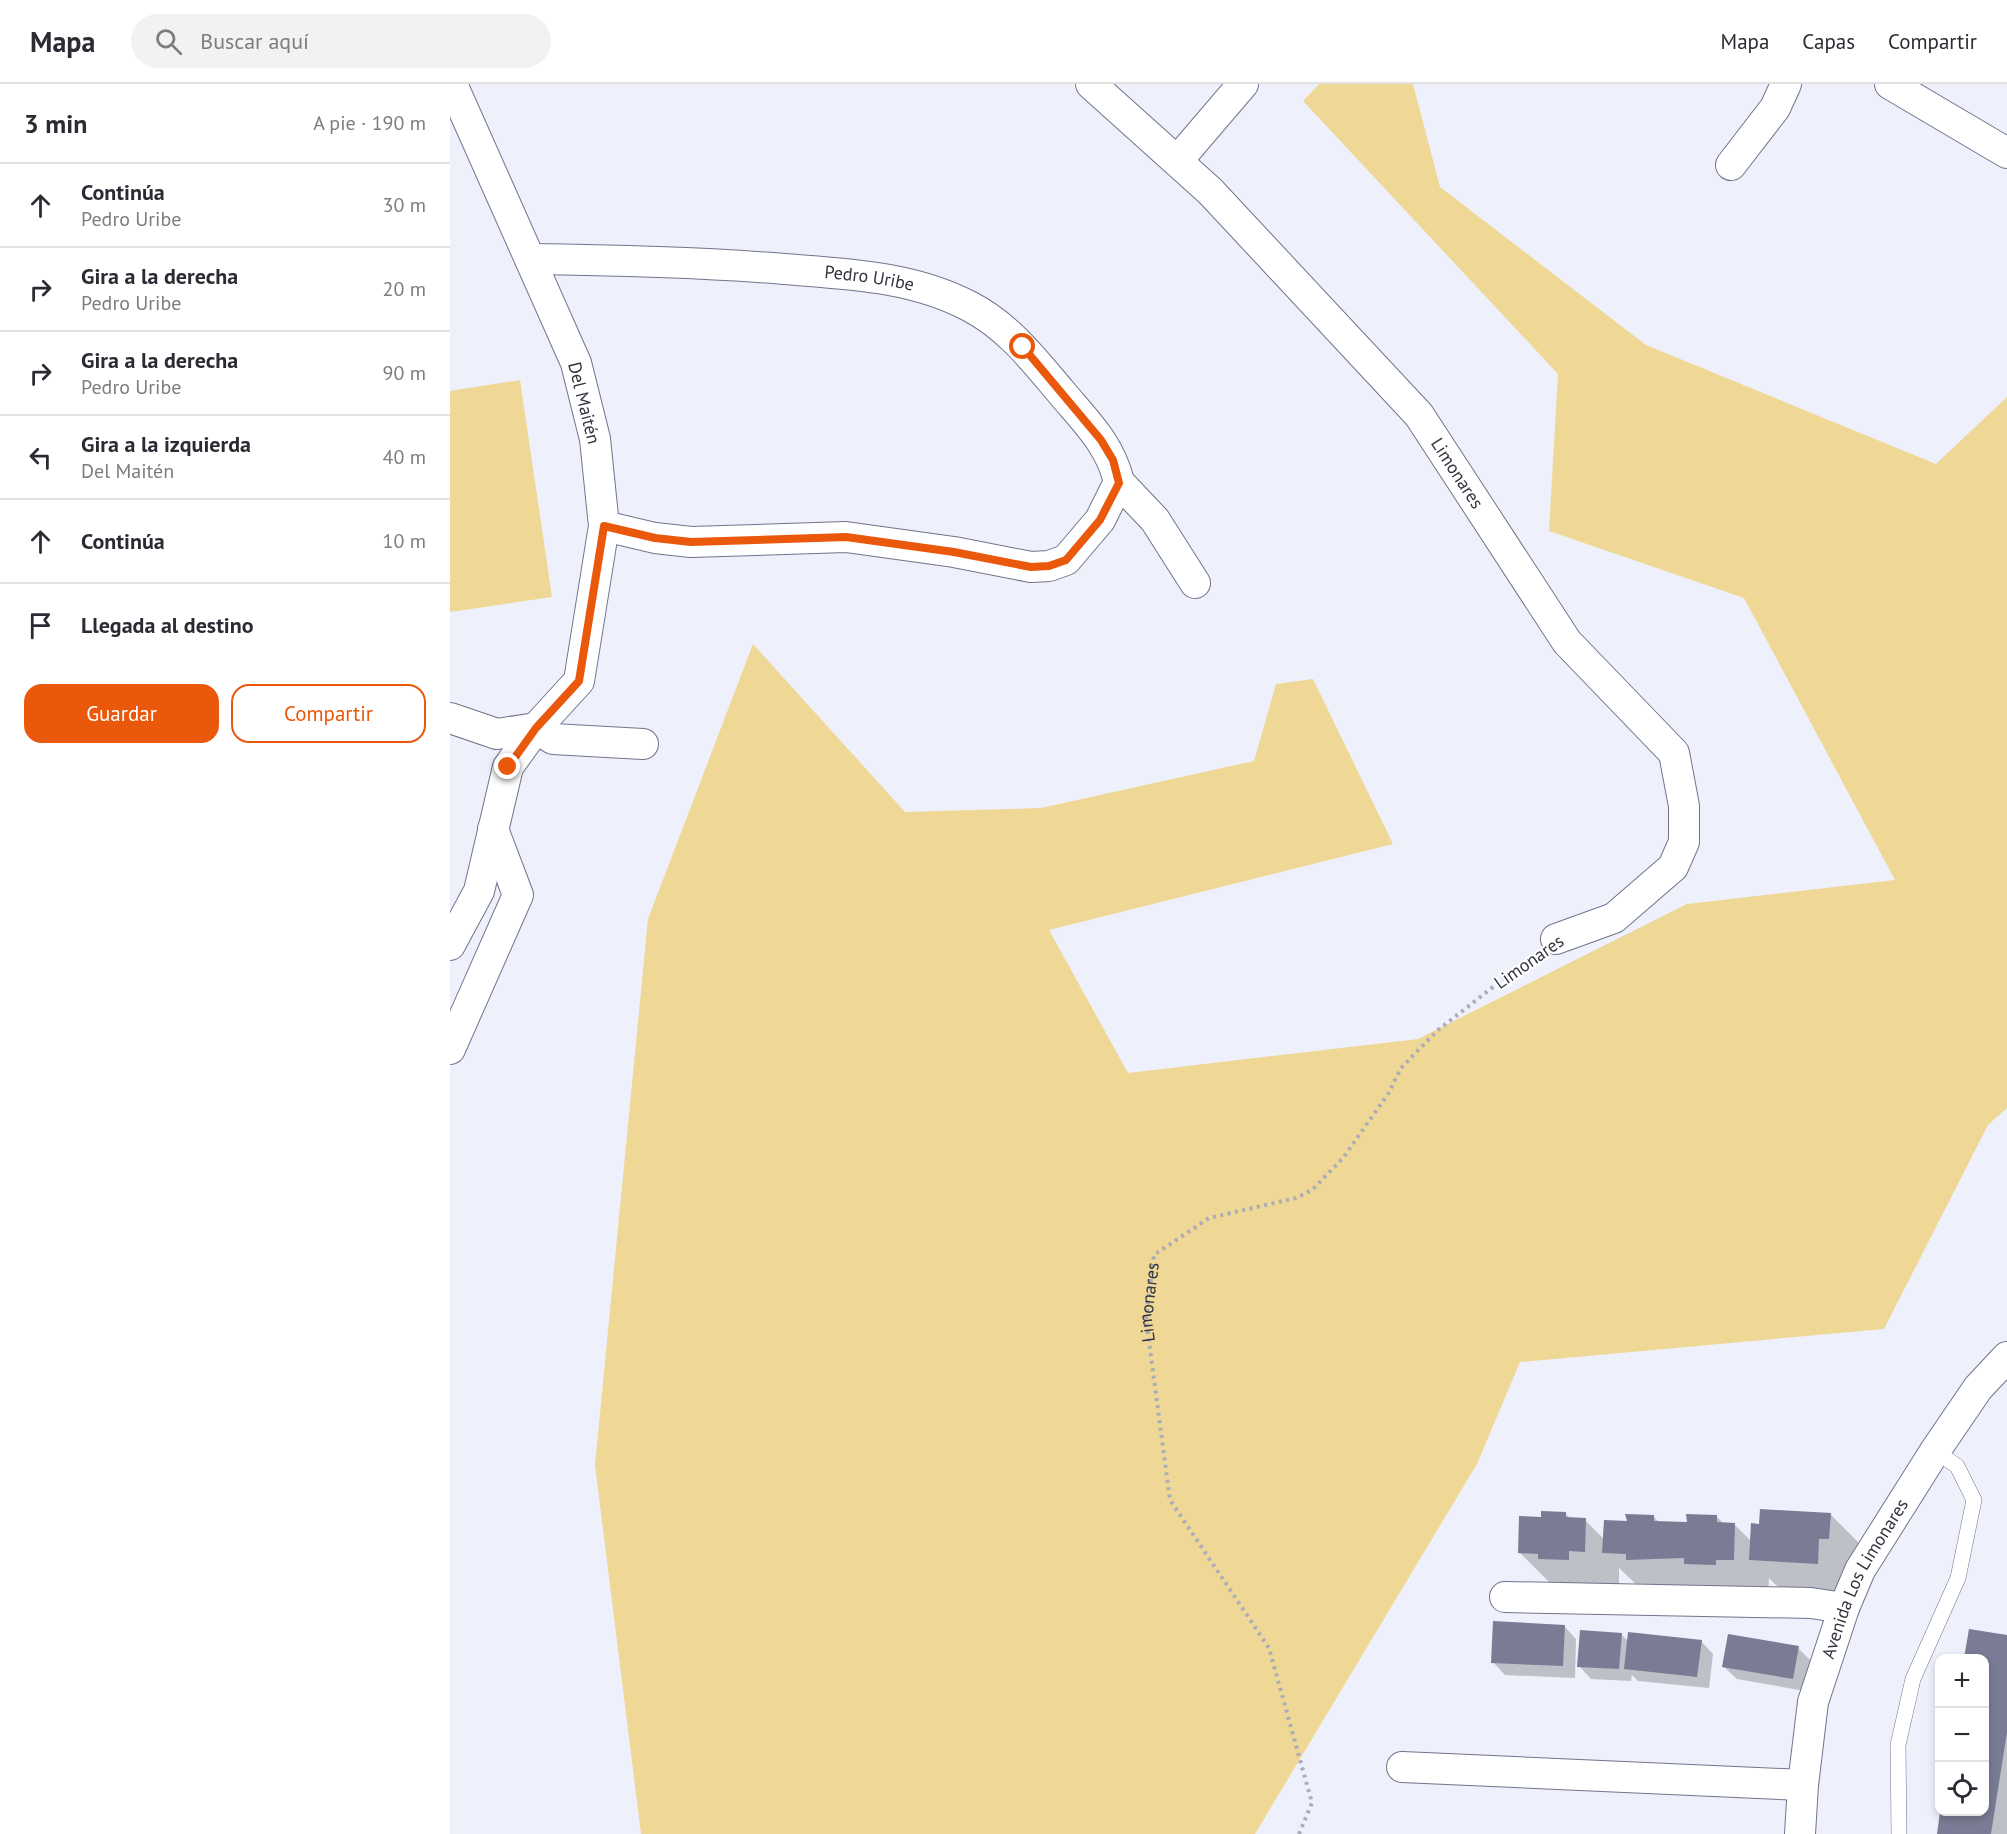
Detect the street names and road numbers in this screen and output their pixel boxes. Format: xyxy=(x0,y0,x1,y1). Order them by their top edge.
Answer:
street label: Pedro Uribe xyxy=(823,260,917,296)
street label: Del Maitén xyxy=(563,359,606,446)
street label: Limonares xyxy=(1426,433,1489,513)
street label: Limonares xyxy=(1489,929,1568,994)
street label: Limonares xyxy=(1133,1261,1164,1344)
street label: Avenida Los Limonares xyxy=(1816,1494,1913,1661)

